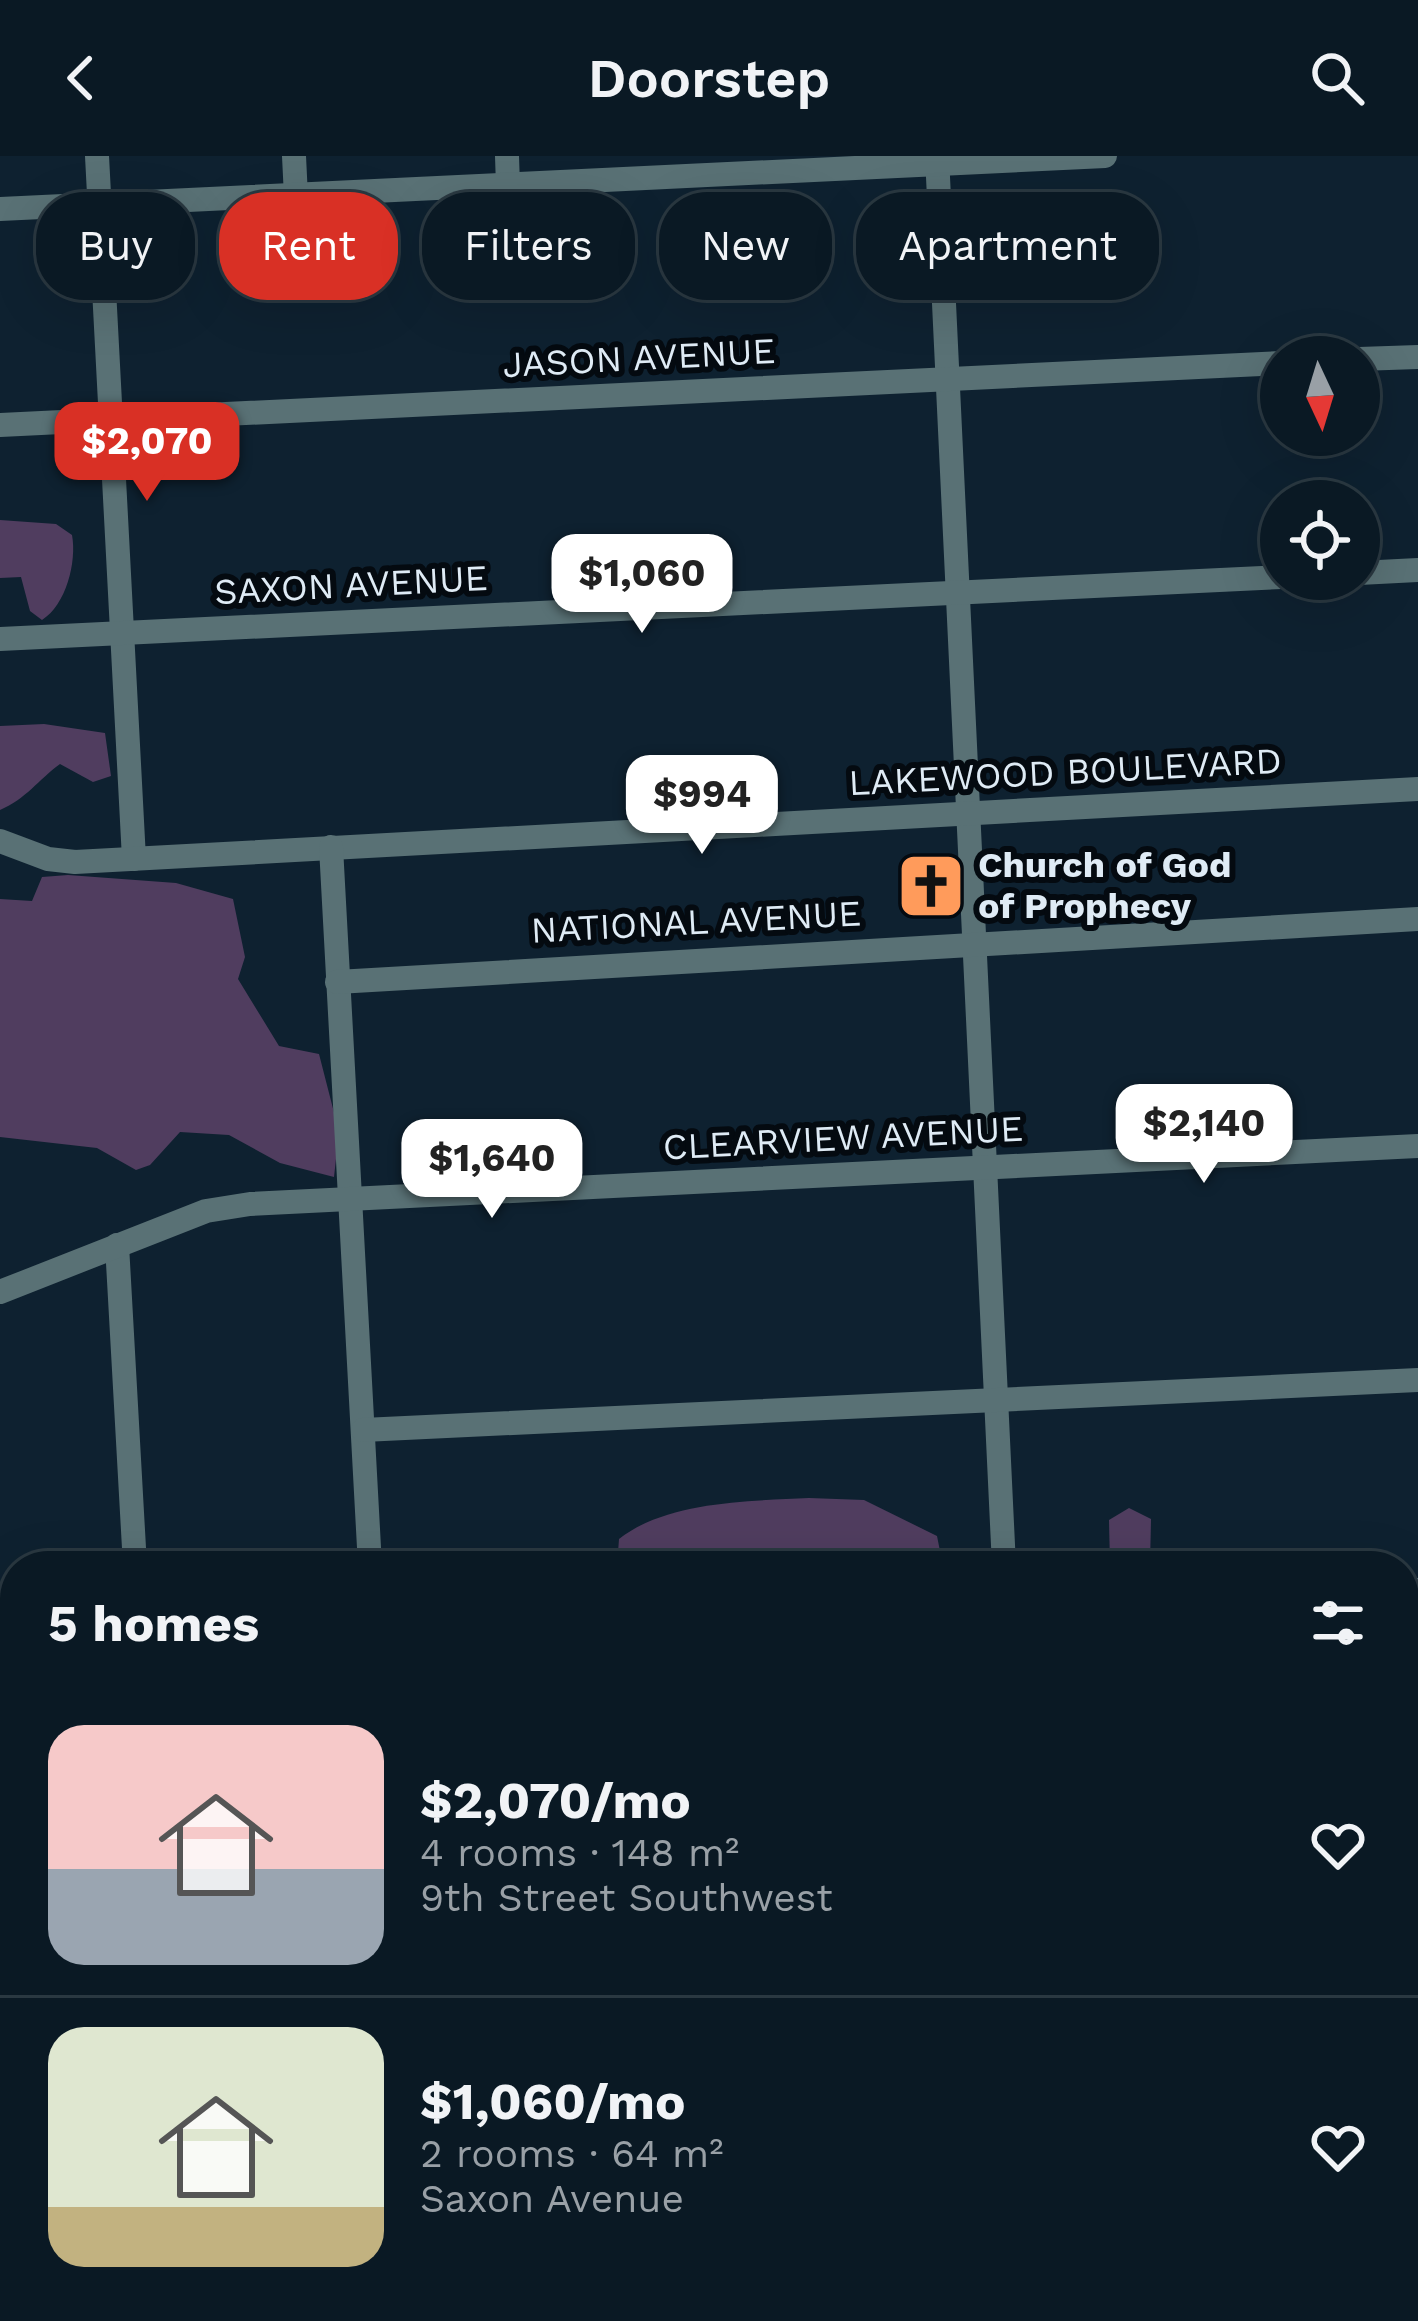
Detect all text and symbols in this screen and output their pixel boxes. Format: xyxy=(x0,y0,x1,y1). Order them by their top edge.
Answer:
icon: back xyxy=(48,45,114,111)
icon: search xyxy=(1304,45,1370,111)
text: Doorstep xyxy=(588,47,830,110)
chip: Buy xyxy=(36,192,195,300)
chip: Rent xyxy=(219,192,398,300)
chip: Filters xyxy=(422,192,635,300)
chip: New xyxy=(659,192,832,300)
chip: Apartment xyxy=(856,192,1159,300)
street label: JASON AVENUE xyxy=(502,330,776,386)
north arrow xyxy=(1260,336,1380,456)
map controls xyxy=(1260,336,1380,600)
pin: $2,070 xyxy=(49,402,245,504)
text: $2,070 xyxy=(81,418,213,463)
button: locate xyxy=(1260,480,1380,600)
pin: $1,060 xyxy=(544,534,740,636)
text: $1,060 xyxy=(579,550,706,595)
street label: SAXON AVENUE xyxy=(213,557,489,613)
street label: LAKEWOOD BOULEVARD xyxy=(847,740,1283,804)
pin: $994 xyxy=(631,755,773,857)
text: $994 xyxy=(653,771,751,816)
place label: Church of God of Prophecy xyxy=(978,844,1232,927)
church icon: Church of God of Prophecy xyxy=(896,851,966,921)
street label: NATIONAL AVENUE xyxy=(530,892,862,952)
pin: $2,140 xyxy=(1106,1084,1302,1186)
text: $2,140 xyxy=(1143,1100,1265,1145)
street label: CLEARVIEW AVENUE xyxy=(662,1108,1024,1168)
pin: $1,640 xyxy=(394,1119,590,1221)
text: $1,640 xyxy=(428,1135,556,1180)
icon: filters xyxy=(1305,1590,1371,1656)
text: 5 homes xyxy=(48,1594,259,1653)
text: $2,070/mo xyxy=(420,1771,691,1830)
icon: home xyxy=(144,1773,288,1917)
icon: heart xyxy=(1305,1812,1371,1878)
text: 4 rooms · 148 m² xyxy=(420,1830,739,1875)
text: 9th Street Southwest xyxy=(420,1875,833,1920)
text: $1,060/mo xyxy=(420,2072,686,2131)
icon: home xyxy=(144,2075,288,2219)
icon: heart xyxy=(1305,2114,1371,2180)
text: 2 rooms · 64 m² xyxy=(420,2131,724,2176)
text: Saxon Avenue xyxy=(420,2176,684,2221)

